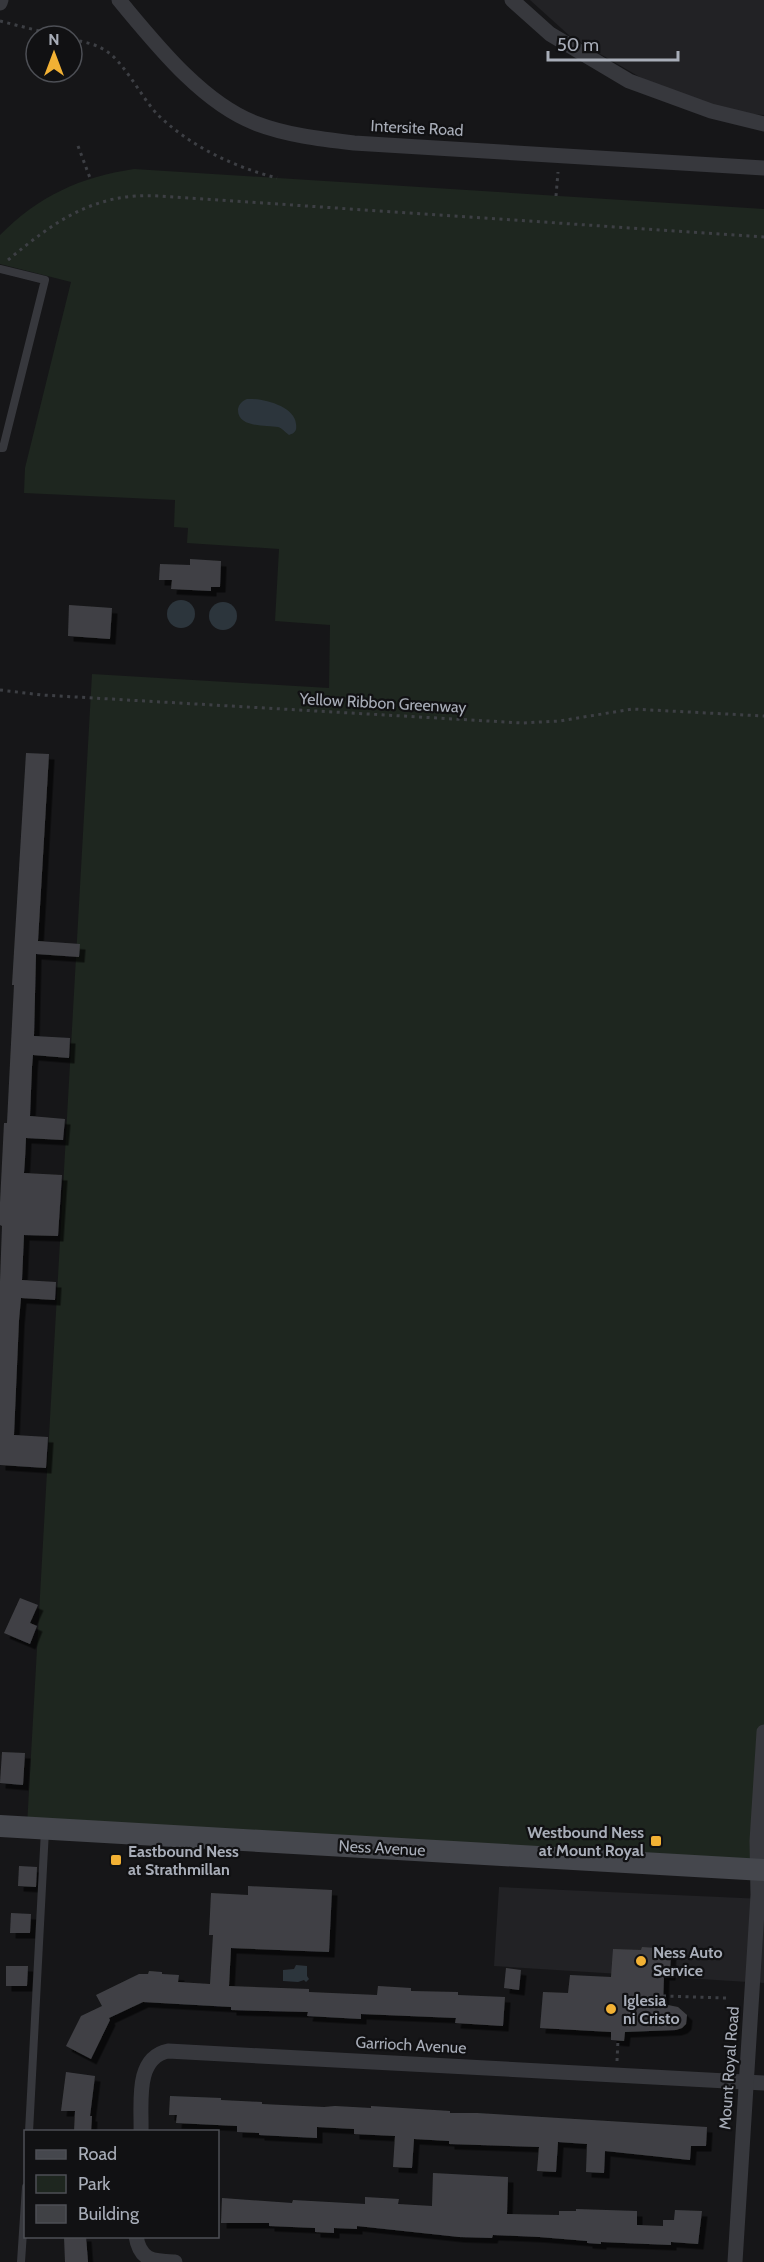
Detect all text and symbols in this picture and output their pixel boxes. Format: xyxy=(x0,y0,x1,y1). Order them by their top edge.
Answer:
north arrow xyxy=(24,24,84,84)
scale bar xyxy=(548,24,678,62)
text: N xyxy=(48,30,60,49)
text: 50 m xyxy=(557,34,599,56)
street label: Intersite Road xyxy=(370,116,464,140)
street label: Yellow Ribbon Greenway xyxy=(298,689,467,717)
place label: Westbound Ness at Mount Royal xyxy=(527,1823,644,1860)
marker: Westbound Ness at Mount Royal xyxy=(649,1834,663,1848)
street label: Ness Avenue xyxy=(338,1836,426,1860)
place label: Eastbound Ness at Strathmillan xyxy=(128,1842,239,1879)
marker: Eastbound Ness at Strathmillan xyxy=(109,1853,123,1867)
place label: Ness Auto Service xyxy=(653,1943,723,1980)
marker: Ness Auto Service xyxy=(634,1954,648,1968)
place label: Iglesia ni Cristo xyxy=(623,1991,680,2028)
marker: Iglesia ni Cristo xyxy=(604,2002,618,2016)
street label: Mount Royal Road xyxy=(715,2006,743,2130)
street label: Garrioch Avenue xyxy=(355,2033,467,2057)
legend xyxy=(24,2130,219,2238)
text: Road xyxy=(78,2143,117,2165)
text: Park xyxy=(78,2173,111,2195)
text: Building xyxy=(78,2203,140,2225)

